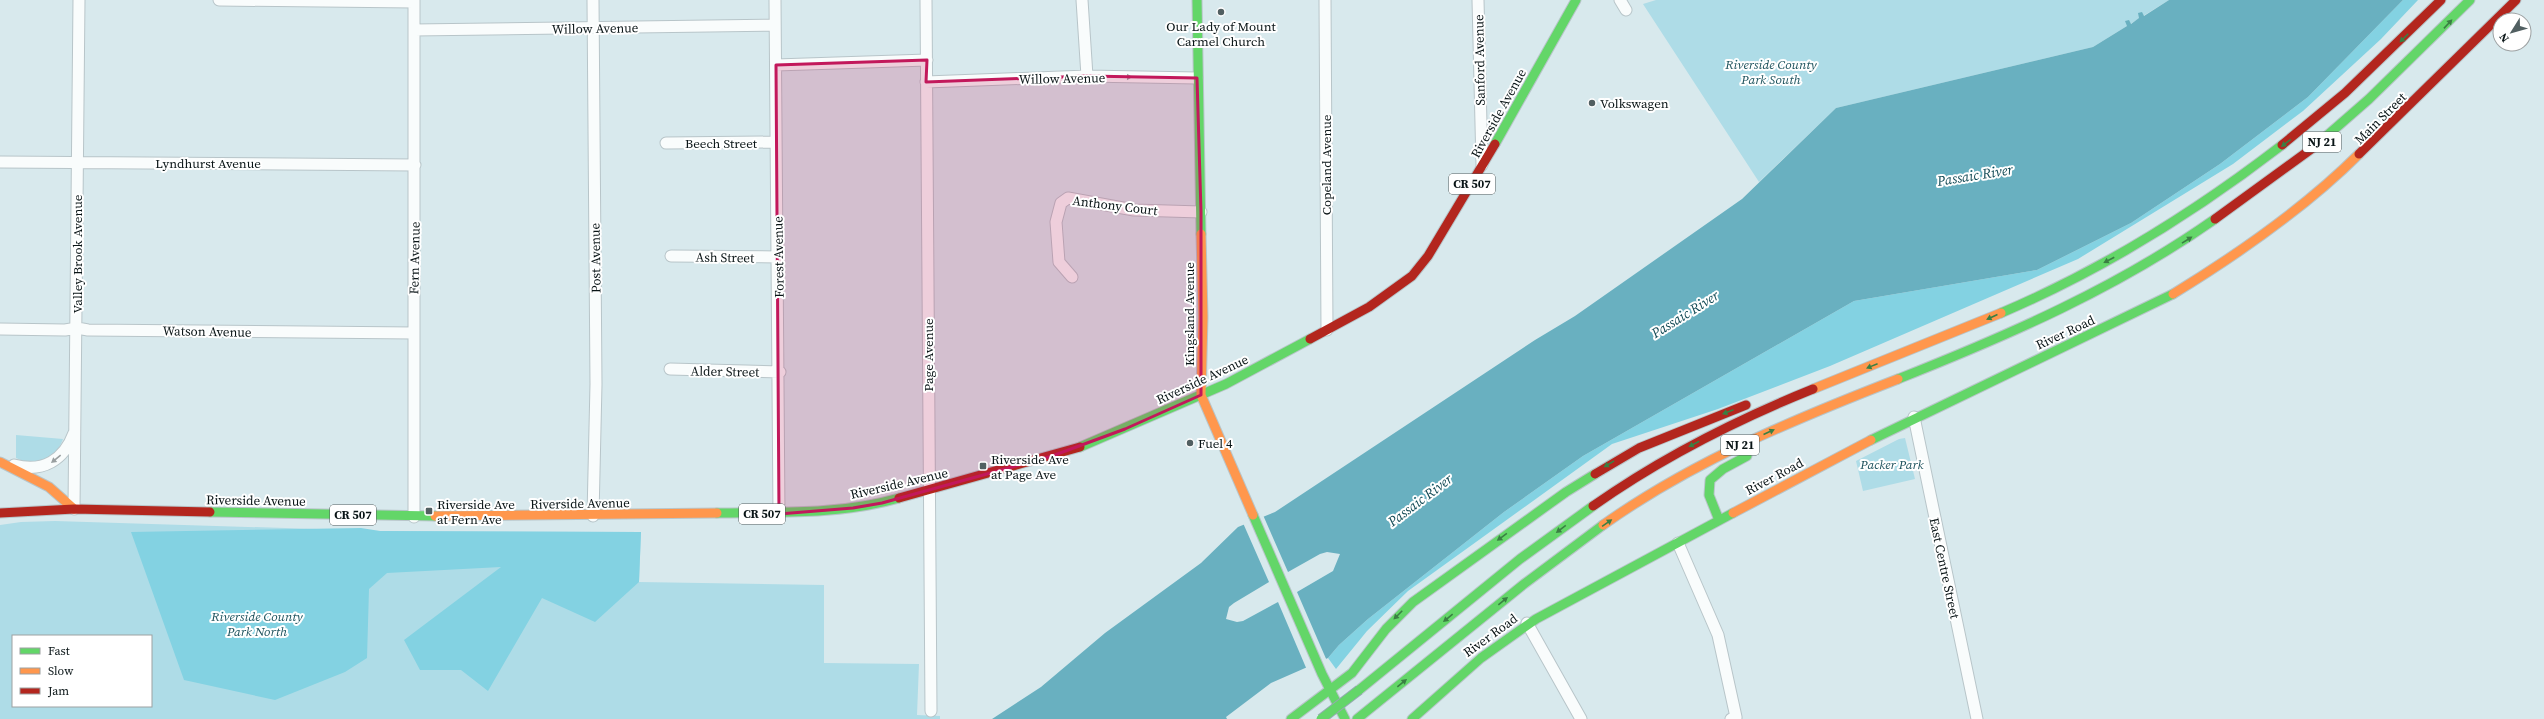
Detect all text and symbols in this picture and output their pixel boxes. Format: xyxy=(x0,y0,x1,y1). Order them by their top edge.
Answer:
marker: Our Lady of Mount Carmel Church xyxy=(1216,7,1226,17)
north arrow xyxy=(2492,12,2532,52)
street label: Sanford Avenue xyxy=(1470,14,1489,106)
place label: Our Lady of Mount Carmel Church xyxy=(1166,18,1276,50)
street label: Willow Avenue xyxy=(552,19,639,38)
one-way arrow xyxy=(2443,19,2453,29)
text: N xyxy=(2496,30,2513,45)
one-way arrow xyxy=(2399,33,2409,43)
park label: Riverside County Park South xyxy=(1724,56,1818,88)
street label: Riverside Avenue xyxy=(1467,65,1530,161)
street label: Willow Avenue xyxy=(1019,69,1106,88)
one-way arrow xyxy=(1120,74,1133,80)
street label: Main Street xyxy=(2351,88,2410,148)
place label: Volkswagen xyxy=(1600,95,1669,112)
marker: Volkswagen xyxy=(1587,98,1597,108)
street label: Copeland Avenue xyxy=(1318,114,1335,215)
road number: NJ 21 xyxy=(2303,132,2341,152)
street label: Beech Street xyxy=(685,135,758,152)
one-way arrow xyxy=(2281,139,2292,148)
street label: Lyndhurst Avenue xyxy=(155,155,261,172)
water label: Passaic River xyxy=(1935,159,2015,191)
road number: CR 507 xyxy=(1449,174,1495,194)
street label: Anthony Court xyxy=(1071,192,1159,219)
street label: Valley Brook Avenue xyxy=(69,194,86,313)
street label: Forest Avenue xyxy=(769,216,788,298)
street label: Fern Avenue xyxy=(405,221,424,295)
street label: Post Avenue xyxy=(586,222,605,293)
one-way arrow xyxy=(2181,236,2193,243)
street label: Ash Street xyxy=(696,248,755,267)
one-way arrow xyxy=(2103,257,2115,264)
street label: Kingsland Avenue xyxy=(1181,262,1198,366)
water label: Passaic River xyxy=(1646,285,1723,343)
street label: River Road xyxy=(2033,311,2098,353)
one-way arrow xyxy=(1986,314,1998,321)
street label: Page Avenue xyxy=(920,318,937,392)
street label: Watson Avenue xyxy=(162,322,252,341)
street label: Riverside Avenue xyxy=(1153,351,1251,408)
street label: Alder Street xyxy=(691,362,760,381)
one-way arrow xyxy=(1865,364,1877,370)
one-way arrow xyxy=(1722,409,1734,415)
one-way arrow xyxy=(1763,429,1774,435)
place label: Fuel 4 xyxy=(1198,435,1233,452)
road number: NJ 21 xyxy=(1721,435,1759,455)
marker: Fuel 4 xyxy=(1185,438,1195,448)
one-way arrow xyxy=(1688,441,1700,447)
place label: Riverside Ave at Page Ave xyxy=(991,451,1069,483)
street label: River Road xyxy=(1742,454,1807,499)
one-way arrow xyxy=(51,455,62,464)
park label: Packer Park xyxy=(1859,456,1925,473)
one-way arrow xyxy=(1604,460,1614,468)
marker: Riverside Ave at Page Ave xyxy=(978,461,988,471)
street label: Riverside Avenue xyxy=(849,464,950,503)
water label: Passaic River xyxy=(1383,469,1457,532)
street label: Riverside Avenue xyxy=(206,491,306,510)
street label: Riverside Avenue xyxy=(530,494,630,513)
place label: Riverside Ave at Fern Ave xyxy=(437,496,515,528)
road number: CR 507 xyxy=(739,504,785,524)
road number: CR 507 xyxy=(330,505,376,525)
marker: Riverside Ave at Fern Ave xyxy=(424,506,434,516)
street label: East Centre Street xyxy=(1926,516,1964,621)
one-way arrow xyxy=(1601,519,1612,527)
one-way arrow xyxy=(1555,524,1566,533)
one-way arrow xyxy=(1497,533,1507,541)
one-way arrow xyxy=(1498,597,1509,606)
park label: Riverside County Park North xyxy=(210,608,304,640)
street label: River Road xyxy=(1460,610,1521,661)
one-way arrow xyxy=(1393,611,1403,620)
one-way arrow xyxy=(1442,614,1453,623)
legend xyxy=(12,635,152,707)
text: Fast xyxy=(48,643,70,659)
text: Slow xyxy=(48,663,74,679)
one-way arrow xyxy=(1397,679,1408,687)
text: Jam xyxy=(47,683,69,699)

